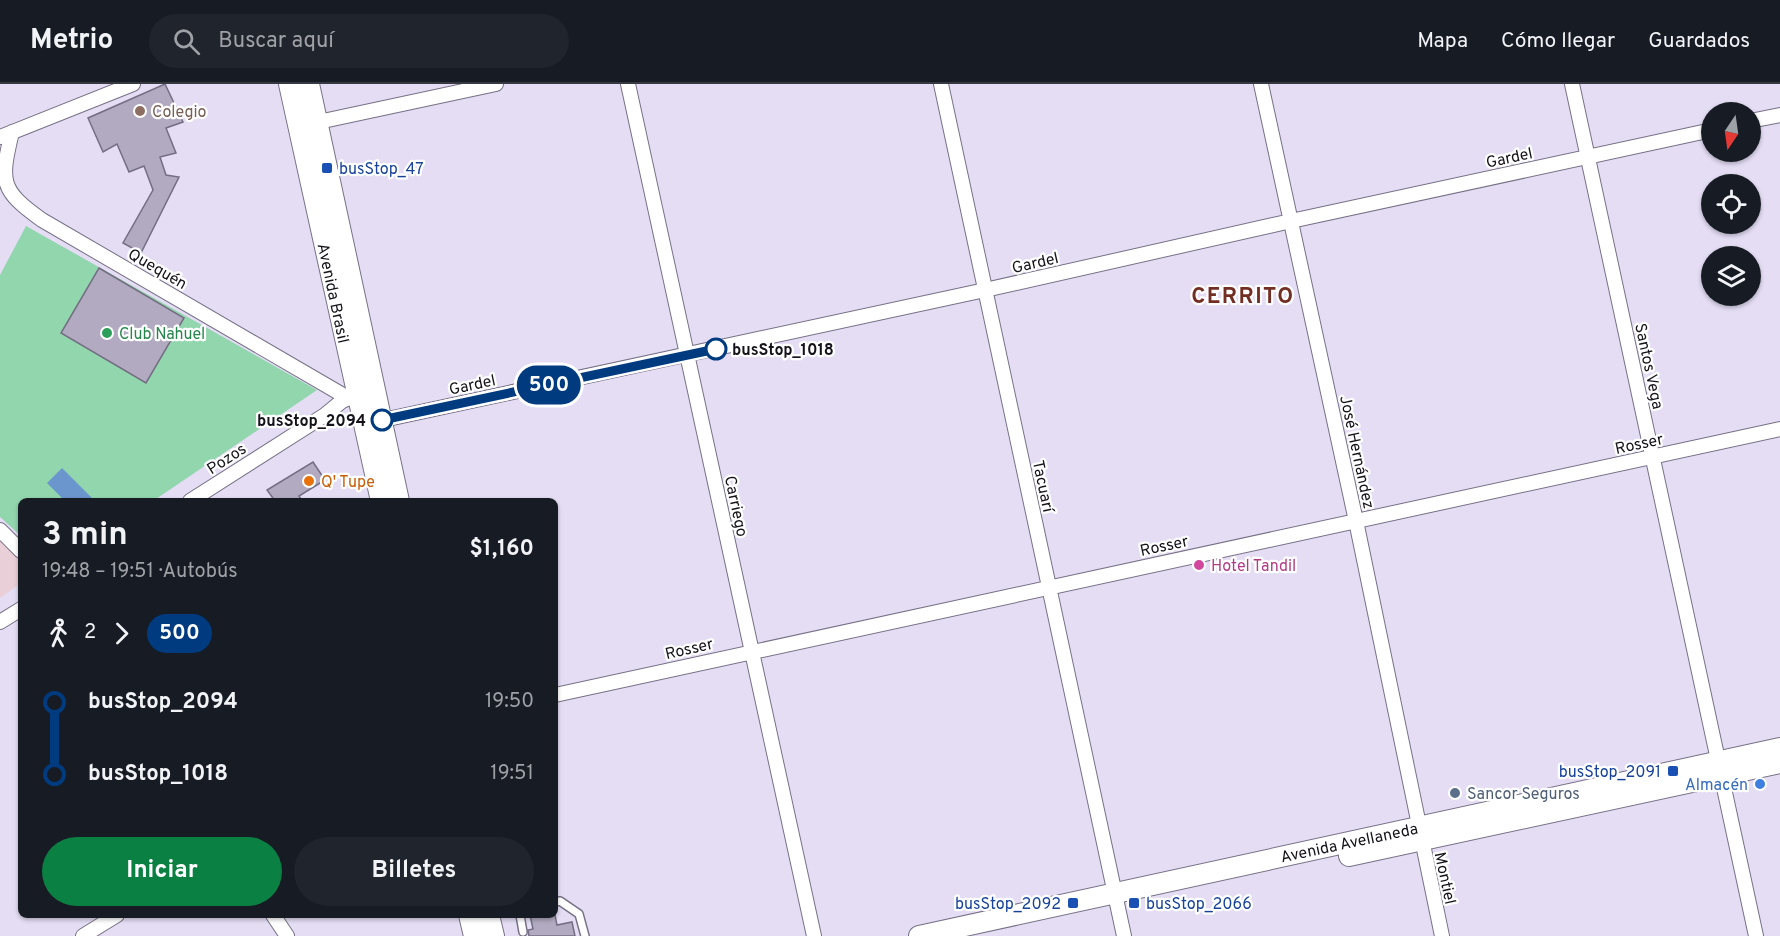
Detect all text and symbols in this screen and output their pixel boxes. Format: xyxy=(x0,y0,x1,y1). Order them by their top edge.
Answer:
search box xyxy=(149,14,569,68)
text: Metrio xyxy=(30,23,113,59)
icon: search xyxy=(170,25,203,58)
text: Buscar aquí xyxy=(218,28,334,55)
text: Mapa xyxy=(1417,28,1468,55)
text: Cómo llegar xyxy=(1501,28,1615,55)
text: Guardados xyxy=(1648,28,1750,55)
north arrow xyxy=(1701,102,1761,162)
map controls xyxy=(1701,102,1761,306)
place label: Colegio xyxy=(152,103,207,123)
marker: Colegio xyxy=(133,104,147,118)
street label: Gardel xyxy=(1484,144,1535,174)
place label: busStop_47 xyxy=(339,160,424,180)
marker: busStop_47 xyxy=(320,161,334,175)
button: locate xyxy=(1701,174,1761,234)
street label: Avenida Brasil xyxy=(312,242,352,345)
street label: Quequén xyxy=(124,245,190,295)
button: layers xyxy=(1701,246,1761,306)
street label: Gardel xyxy=(1010,249,1061,279)
district label: CERRITO xyxy=(1191,284,1295,311)
street label: Santos Vega xyxy=(1629,321,1667,411)
place label: Club Nahuel xyxy=(119,325,205,345)
marker: Club Nahuel xyxy=(100,326,114,340)
marker: busStop_1018 xyxy=(705,338,727,360)
place label: busStop_1018 xyxy=(732,341,834,361)
line badge: 500 xyxy=(514,366,584,404)
street label: Gardel xyxy=(447,371,498,401)
text: 500 xyxy=(529,372,569,399)
street label: José Hernández xyxy=(1334,394,1378,511)
marker: busStop_2094 xyxy=(371,409,393,431)
place label: busStop_2094 xyxy=(257,412,366,432)
street label: Rosser xyxy=(1613,430,1665,460)
street label: Pozos xyxy=(204,440,251,480)
street label: Tacuarí xyxy=(1027,458,1058,516)
place label: Q' Tupe xyxy=(321,473,375,493)
marker: Q' Tupe xyxy=(302,474,316,488)
street label: Carriego xyxy=(719,474,751,539)
text: 3 min xyxy=(42,515,128,557)
street label: Rosser xyxy=(1138,532,1190,562)
text: $1,160 xyxy=(469,536,534,563)
place label: Hotel Tandil xyxy=(1211,557,1296,577)
marker: Hotel Tandil xyxy=(1192,558,1206,572)
text: 19:48 – 19:51 · Autobús xyxy=(42,559,238,585)
icon: walk xyxy=(42,617,75,650)
icon: forward xyxy=(105,617,138,650)
text: 2 xyxy=(84,620,96,646)
text: 500 xyxy=(159,620,200,647)
street label: Rosser xyxy=(663,635,716,665)
text: busStop_2094 xyxy=(88,689,238,716)
text: 19:50 xyxy=(485,689,534,715)
text: busStop_1018 xyxy=(88,761,228,788)
text: 19:51 xyxy=(490,761,534,787)
place label: busStop_2091 xyxy=(1559,763,1661,783)
marker: busStop_2091 xyxy=(1666,764,1680,778)
place label: Almacén xyxy=(1685,776,1748,796)
marker: Almacén xyxy=(1753,777,1767,791)
place label: Sancor Seguros xyxy=(1467,785,1580,805)
marker: Sancor Seguros xyxy=(1448,786,1462,800)
street label: Avenida Avellaneda xyxy=(1279,820,1420,868)
button: Iniciar xyxy=(42,837,282,906)
button: Billetes xyxy=(294,837,534,906)
street label: Montiel xyxy=(1429,850,1459,906)
place label: busStop_2092 xyxy=(955,895,1061,915)
place label: busStop_2066 xyxy=(1146,895,1252,915)
marker: busStop_2092 xyxy=(1066,896,1080,910)
marker: busStop_2066 xyxy=(1127,896,1141,910)

